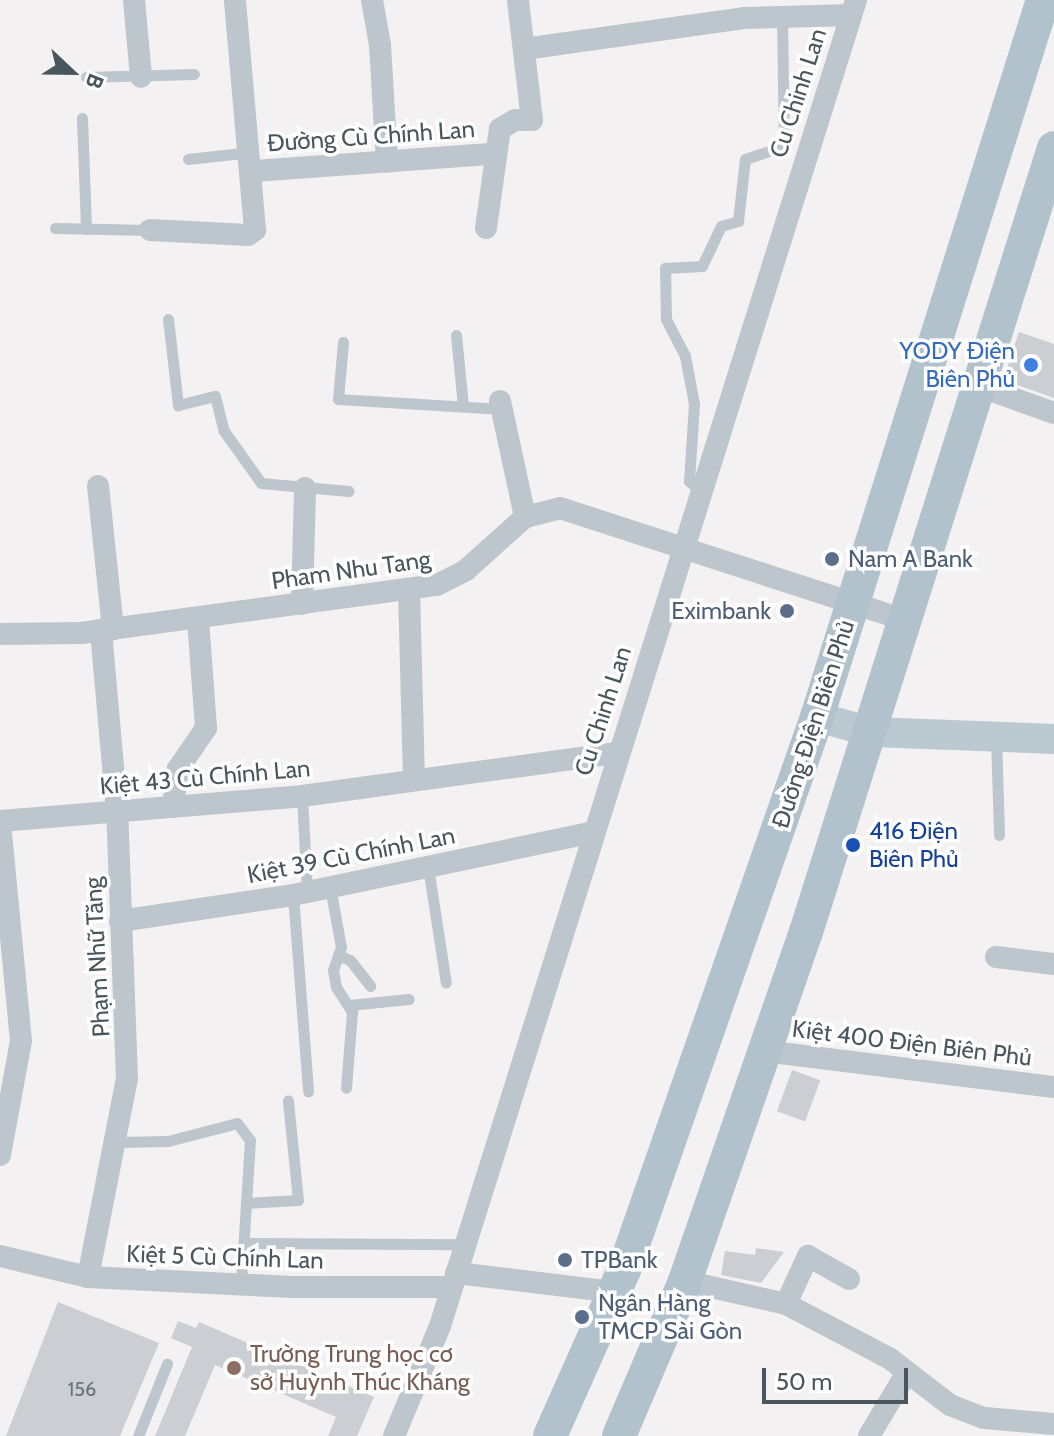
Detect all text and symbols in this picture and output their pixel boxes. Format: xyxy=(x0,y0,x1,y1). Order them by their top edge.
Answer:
street label: Cu Chinh Lan xyxy=(764,25,832,161)
north arrow xyxy=(32,32,112,112)
text: B xyxy=(80,70,110,93)
street label: Đường Cù Chính Lan xyxy=(266,114,476,158)
place label: YODY Điện Biên Phủ xyxy=(899,337,1015,393)
marker: YODY Điện Biên Phủ xyxy=(1022,356,1040,374)
street label: Pham Nhu Tang xyxy=(270,545,432,595)
place label: Nam A Bank xyxy=(848,545,973,573)
marker: Nam A Bank xyxy=(823,550,841,568)
place label: Eximbank xyxy=(671,597,771,625)
marker: Eximbank xyxy=(778,602,796,620)
street label: Đường Điện Biên Phủ xyxy=(766,616,860,832)
street label: Cu Chinh Lan xyxy=(569,643,637,779)
street label: Kiệt 43 Cù Chính Lan xyxy=(98,753,312,801)
place label: 416 Điện Biên Phủ xyxy=(869,817,959,873)
street label: Kiệt 39 Cù Chính Lan xyxy=(245,821,457,889)
marker: 416 Điện Biên Phủ xyxy=(844,836,862,854)
street label: Phạm Nhữ Tăng xyxy=(78,876,116,1038)
street label: Kiệt 400 Điện Biên Phủ xyxy=(791,1014,1033,1072)
street label: Kiệt 5 Cù Chính Lan xyxy=(126,1239,324,1275)
place label: TPBank xyxy=(581,1246,658,1274)
marker: TPBank xyxy=(556,1251,574,1269)
place label: Ngân Hàng TMCP Sài Gòn xyxy=(598,1289,742,1345)
marker: Ngân Hàng TMCP Sài Gòn xyxy=(573,1308,591,1326)
place label: Trường Trung học cơ sở Huỳnh Thúc Kháng xyxy=(250,1340,470,1396)
scale bar xyxy=(766,1352,912,1402)
marker: Trường Trung học cơ sở Huỳnh Thúc Kháng xyxy=(225,1359,243,1377)
text: 50 m xyxy=(776,1367,832,1396)
house number: 156 xyxy=(68,1377,96,1401)

